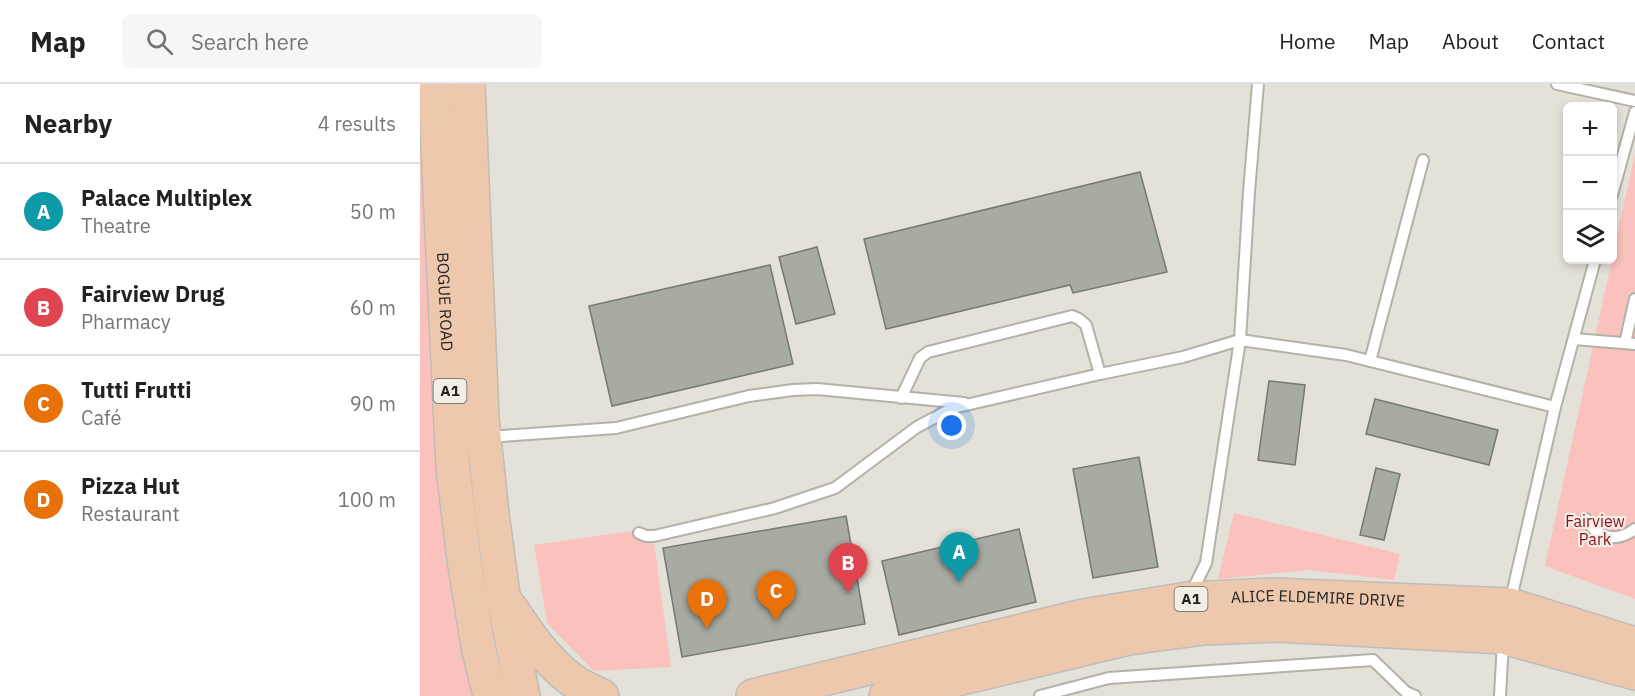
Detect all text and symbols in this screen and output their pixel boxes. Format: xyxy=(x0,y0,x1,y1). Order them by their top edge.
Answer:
search box xyxy=(122,14,542,68)
text: Map xyxy=(30,23,86,60)
icon: search xyxy=(143,25,176,58)
text: Search here xyxy=(191,27,309,56)
text: Home xyxy=(1279,27,1336,55)
text: Map xyxy=(1369,27,1409,55)
text: About xyxy=(1442,27,1499,55)
text: Contact xyxy=(1532,27,1605,55)
map controls xyxy=(1563,102,1617,264)
button: + xyxy=(1563,102,1617,156)
text: Nearby xyxy=(24,106,112,140)
text: 4 results xyxy=(318,110,396,137)
button: − xyxy=(1563,156,1617,210)
text: Palace Multiplex xyxy=(81,183,252,212)
text: A xyxy=(37,198,50,225)
text: 50 m xyxy=(350,198,396,225)
button: layers xyxy=(1563,210,1617,264)
text: Theatre xyxy=(81,212,151,239)
street label: BOGUE ROAD xyxy=(433,252,458,352)
text: Fairview Drug xyxy=(81,279,224,308)
text: B xyxy=(37,294,50,321)
text: 60 m xyxy=(350,294,396,321)
text: Pharmacy xyxy=(81,308,171,335)
text: Tutti Frutti xyxy=(81,375,191,404)
road number: A1 xyxy=(434,379,466,403)
text: C xyxy=(37,390,50,417)
text: 90 m xyxy=(350,390,396,417)
text: Café xyxy=(81,404,121,431)
your location xyxy=(937,411,966,440)
text: Pizza Hut xyxy=(81,471,180,500)
text: D xyxy=(37,486,50,513)
text: 100 m xyxy=(338,486,396,513)
text: Restaurant xyxy=(81,500,179,527)
park label: Fairview Park xyxy=(1565,511,1625,549)
pin: A xyxy=(940,532,978,582)
pin: B xyxy=(828,544,868,593)
pin: C xyxy=(756,572,796,621)
pin: D xyxy=(688,580,726,629)
street label: ALICE ELDEMIRE DRIVE xyxy=(1230,585,1406,611)
road number: A1 xyxy=(1174,587,1208,611)

